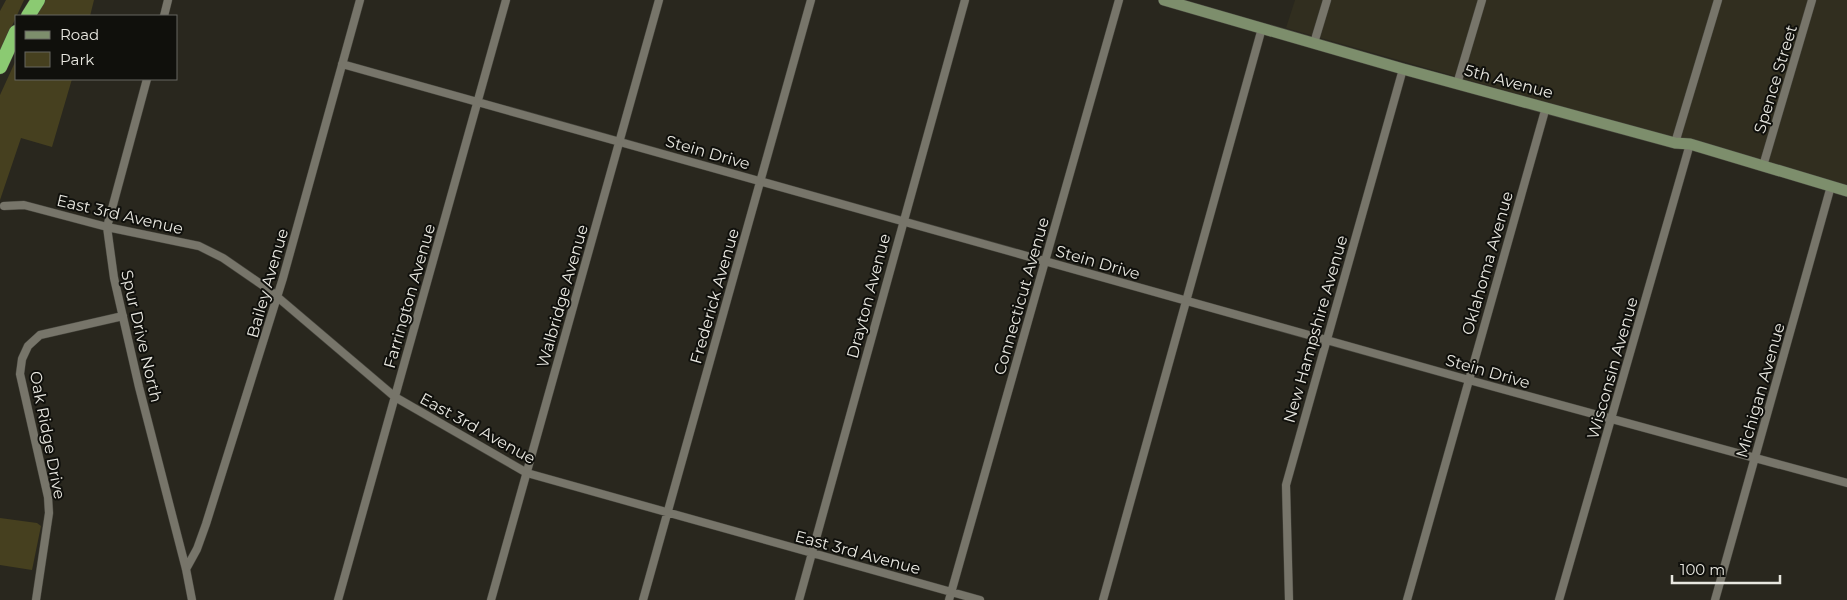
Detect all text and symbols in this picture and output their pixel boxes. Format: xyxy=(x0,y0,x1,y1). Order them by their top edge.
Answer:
legend xyxy=(15,15,178,80)
street label: Spence Street xyxy=(1750,22,1801,136)
text: Road xyxy=(60,25,99,44)
text: Park xyxy=(60,50,94,69)
street label: 5th Avenue xyxy=(1462,61,1555,102)
street label: Stein Drive xyxy=(663,131,752,174)
street label: Oklahoma Avenue xyxy=(1458,189,1517,337)
street label: East 3rd Avenue xyxy=(55,191,185,238)
street label: Connecticut Avenue xyxy=(990,215,1053,377)
street label: Farrington Avenue xyxy=(380,222,439,371)
street label: Walbridge Avenue xyxy=(533,222,592,370)
street label: Bailey Avenue xyxy=(243,226,292,340)
street label: Frederick Avenue xyxy=(686,226,743,366)
street label: Drayton Avenue xyxy=(843,232,894,361)
street label: New Hampshire Avenue xyxy=(1280,233,1351,425)
street label: Stein Drive xyxy=(1053,241,1142,284)
street label: Spur Drive North xyxy=(117,268,166,404)
street label: Wisconsin Avenue xyxy=(1583,295,1642,441)
street label: Michigan Avenue xyxy=(1732,321,1789,460)
street label: Stein Drive xyxy=(1443,350,1532,393)
street label: Oak Ridge Drive xyxy=(26,369,69,501)
street label: East 3rd Avenue xyxy=(417,389,539,468)
street label: East 3rd Avenue xyxy=(793,527,923,578)
scale bar xyxy=(1672,552,1780,584)
text: 100 m xyxy=(1680,560,1725,579)

